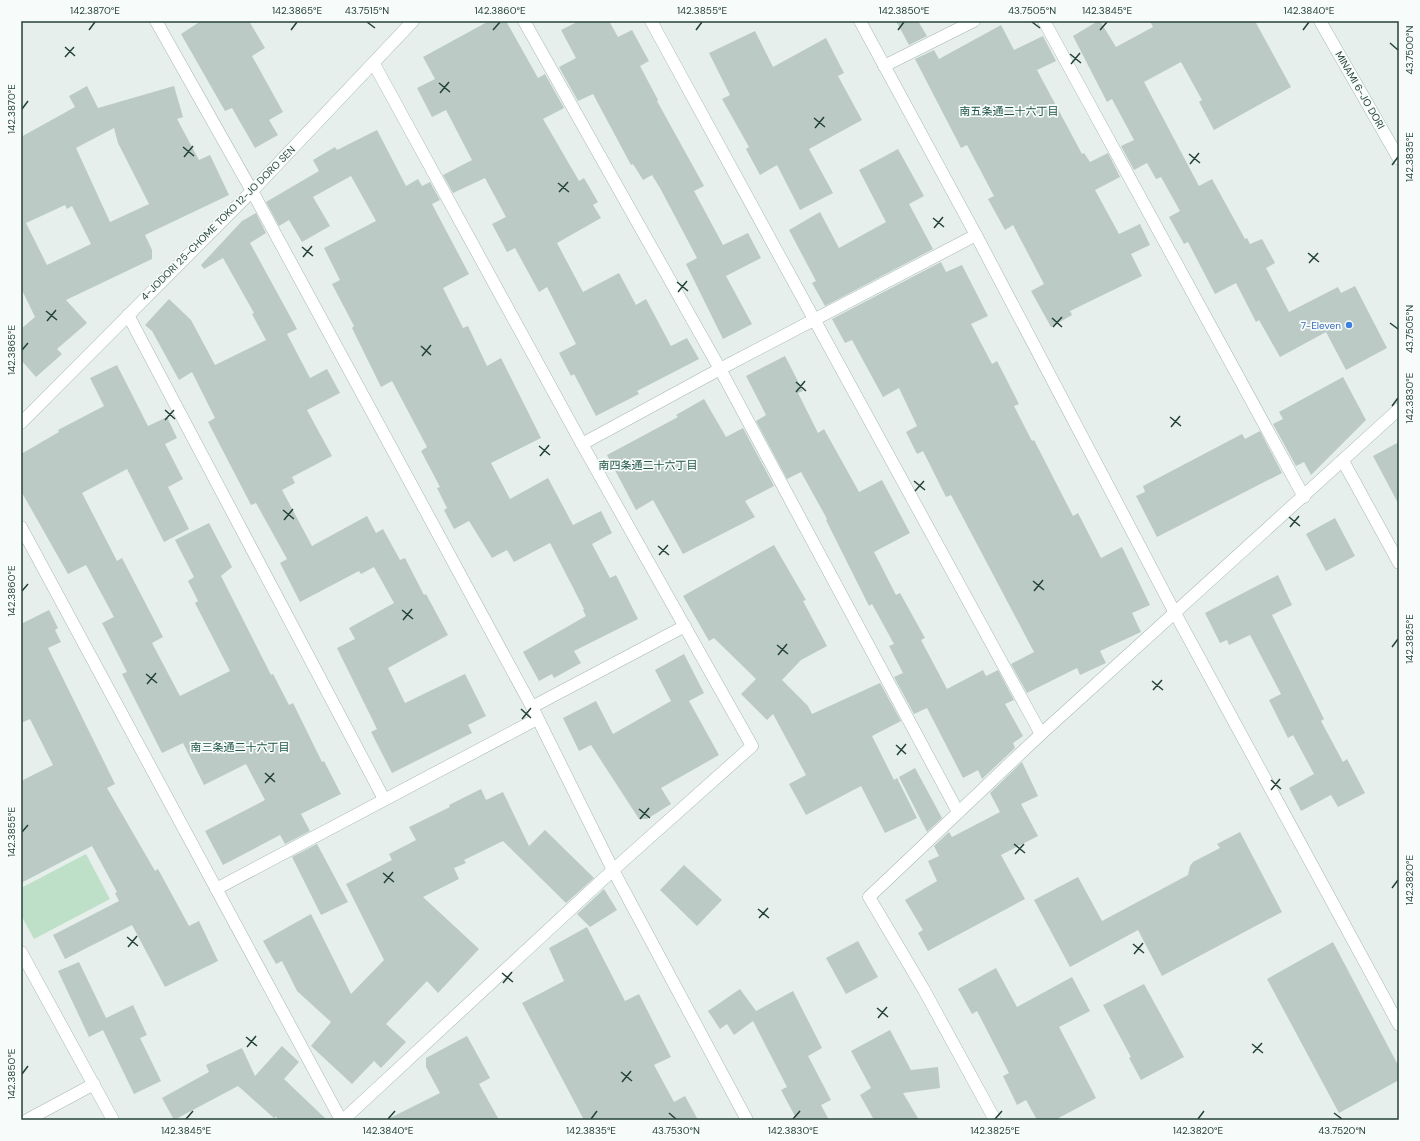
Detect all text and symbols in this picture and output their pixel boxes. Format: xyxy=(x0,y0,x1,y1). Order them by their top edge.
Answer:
text: 142.3870°E xyxy=(70,4,120,17)
text: 142.3865°E xyxy=(272,4,322,17)
text: 43.7515°N xyxy=(345,4,389,17)
text: 142.3860°E xyxy=(474,4,526,17)
text: 142.3855°E xyxy=(677,4,727,17)
text: 142.3850°E xyxy=(879,4,930,17)
text: 43.7505°N xyxy=(1008,4,1056,17)
text: 142.3845°E xyxy=(1082,4,1132,17)
text: 142.3840°E xyxy=(1284,4,1335,17)
text: 43.7500°N xyxy=(1403,26,1416,74)
street label: MINAMI 6-JO DORI xyxy=(1332,49,1388,131)
text: 142.3870°E xyxy=(5,84,18,134)
district label: 南五条通二十六丁目 xyxy=(960,104,1059,118)
text: 142.3835°E xyxy=(1403,132,1416,182)
street label: 4-JODORI 25-CHOME TOKO 12-JO DORO SEN xyxy=(138,143,298,303)
text: 43.7505°N xyxy=(1403,305,1416,353)
place label: 7-Eleven xyxy=(1301,319,1341,332)
marker: 7-Eleven xyxy=(1344,320,1354,330)
text: 142.3865°E xyxy=(5,325,18,375)
text: 142.3830°E xyxy=(1403,372,1416,423)
district label: 南四条通二十六丁目 xyxy=(599,458,698,472)
text: 142.3860°E xyxy=(5,565,18,617)
text: 142.3825°E xyxy=(1403,614,1416,664)
district label: 南三条通二十六丁目 xyxy=(191,740,290,754)
text: 142.3855°E xyxy=(5,807,18,857)
text: 142.3820°E xyxy=(1403,854,1416,905)
text: 142.3850°E xyxy=(5,1048,18,1099)
text: 142.3845°E xyxy=(161,1124,211,1137)
text: 142.3840°E xyxy=(363,1124,414,1137)
text: 142.3835°E xyxy=(566,1124,616,1137)
text: 43.7530°N xyxy=(652,1124,700,1137)
text: 142.3830°E xyxy=(768,1124,819,1137)
text: 142.3825°E xyxy=(970,1124,1020,1137)
text: 142.3820°E xyxy=(1173,1124,1224,1137)
text: 43.7520°N xyxy=(1318,1124,1366,1137)

